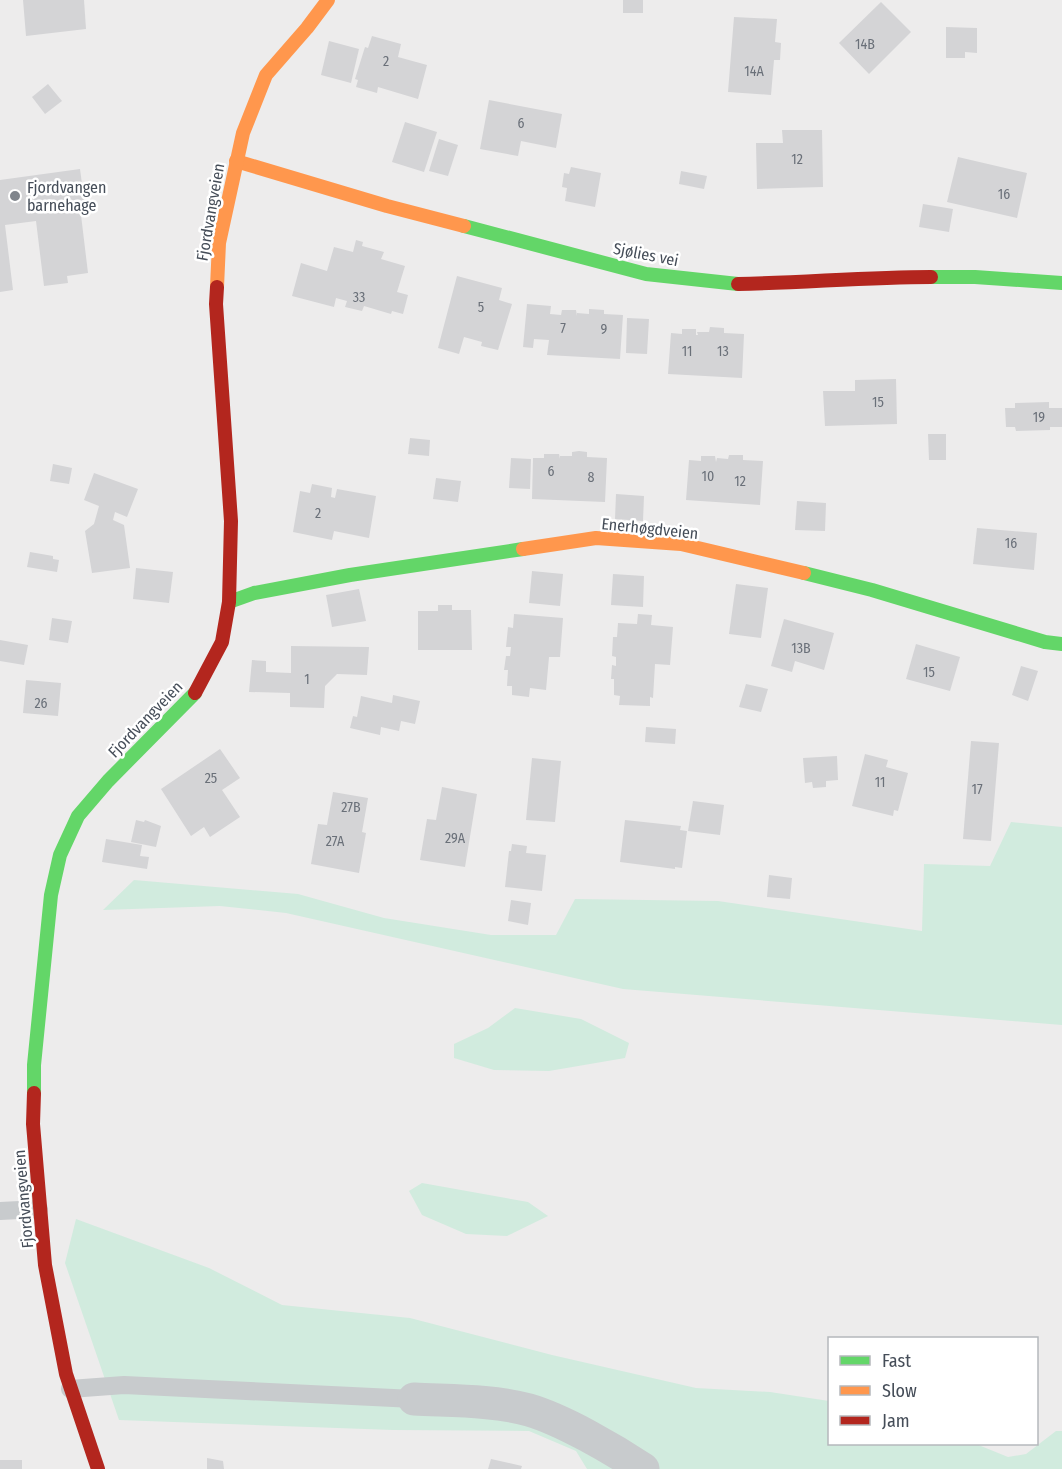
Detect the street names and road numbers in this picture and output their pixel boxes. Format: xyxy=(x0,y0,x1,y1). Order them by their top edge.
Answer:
street label: Fjordvangveien xyxy=(193,162,228,262)
street label: Sjølies vei xyxy=(612,239,680,270)
street label: Enerhøgdveien xyxy=(601,514,699,543)
street label: Fjordvangveien xyxy=(104,677,186,761)
street label: Fjordvangveien xyxy=(10,1149,37,1249)

